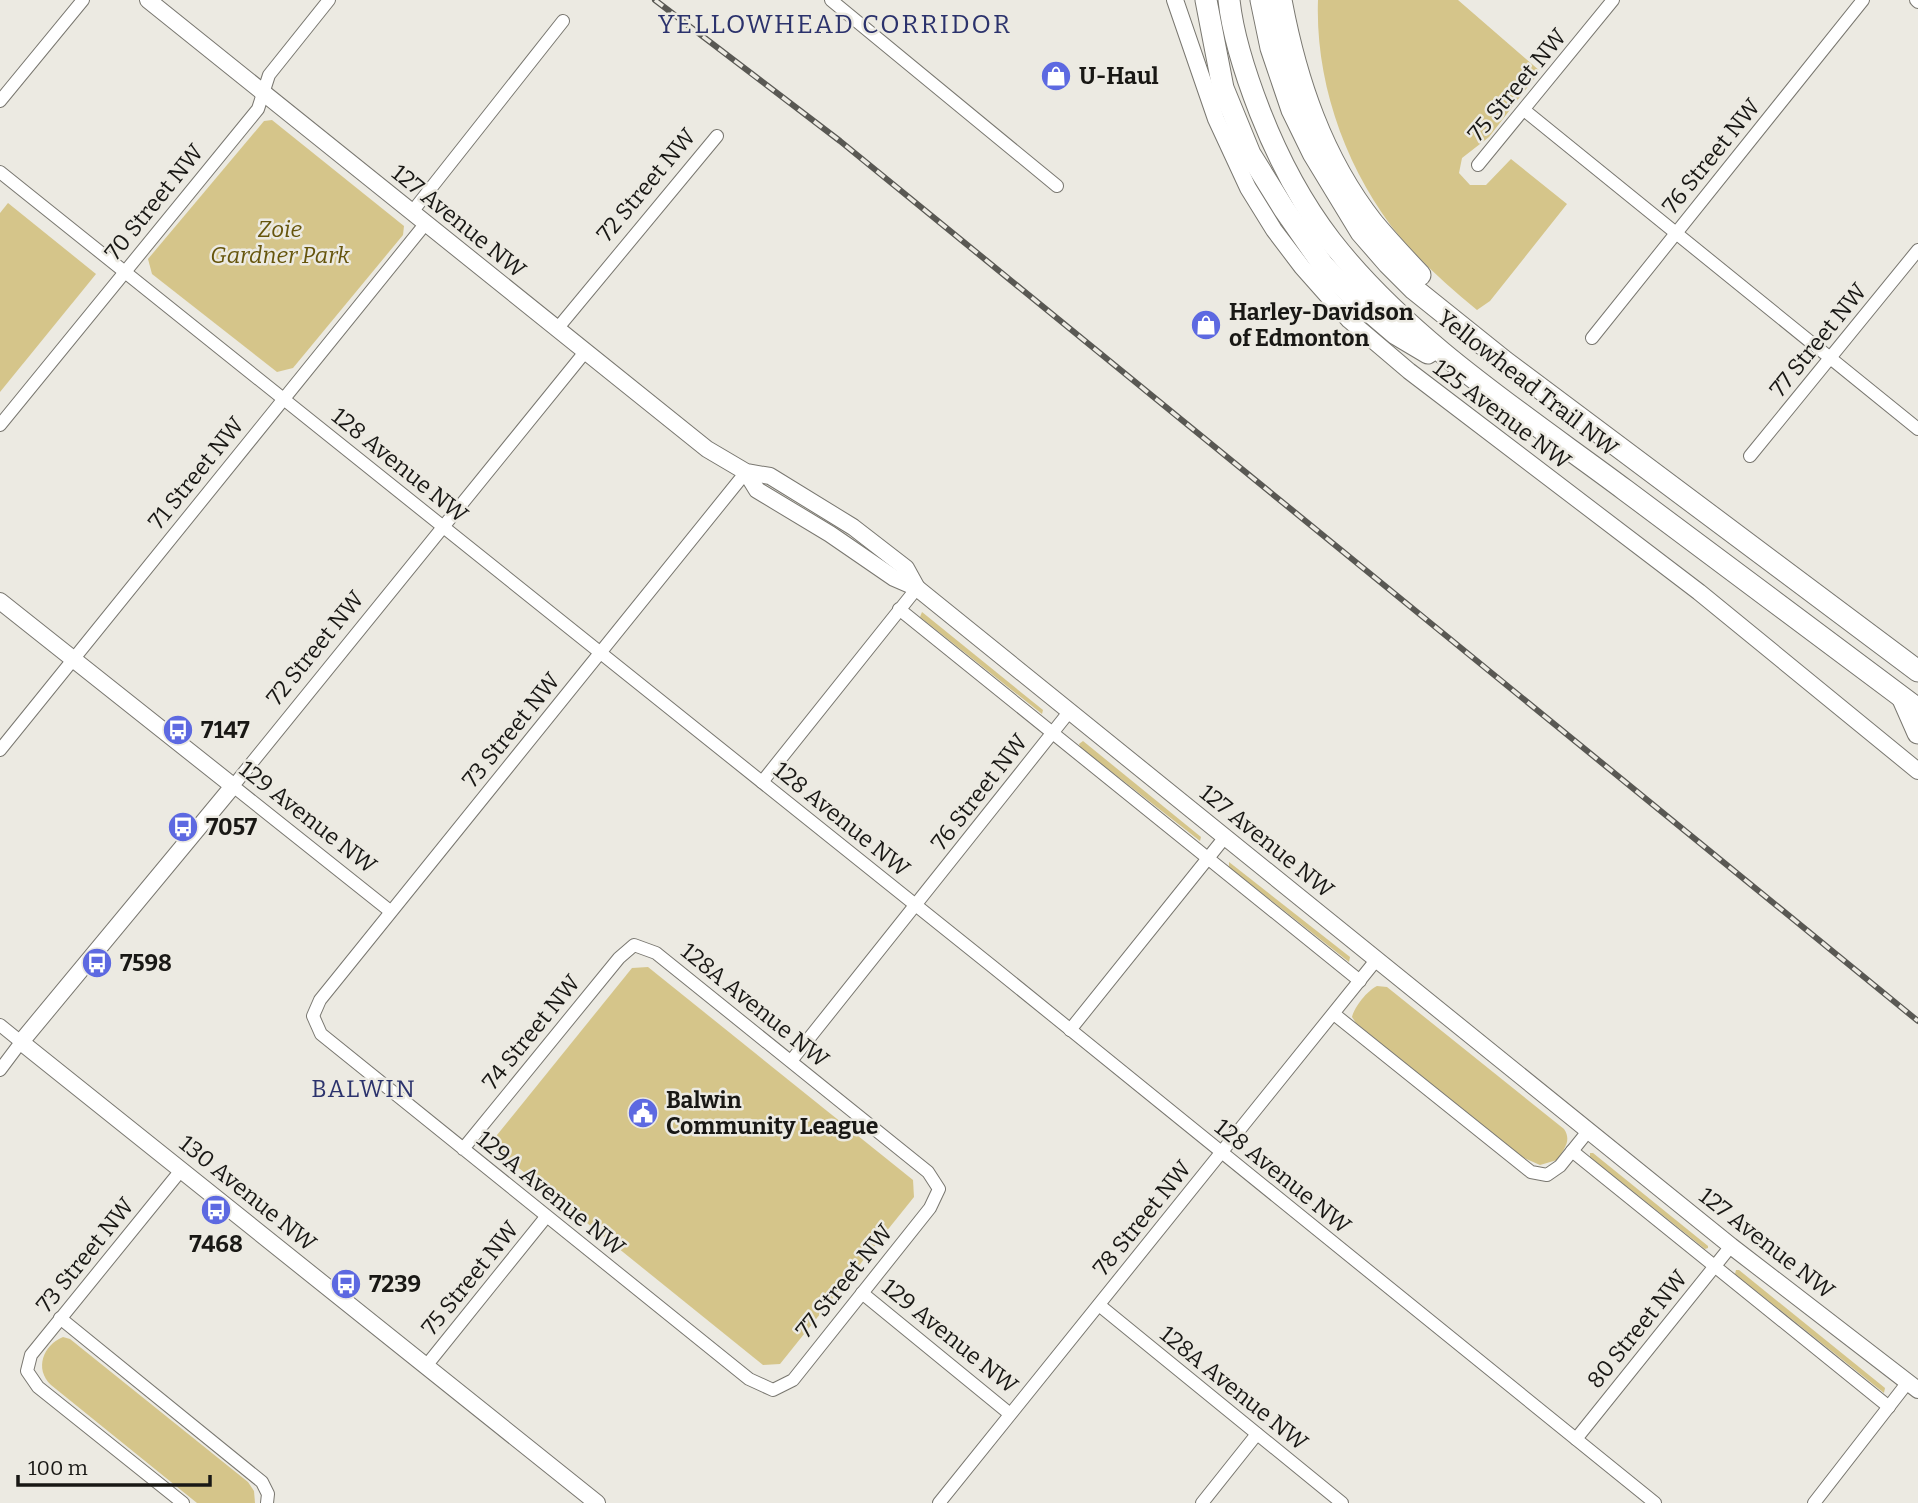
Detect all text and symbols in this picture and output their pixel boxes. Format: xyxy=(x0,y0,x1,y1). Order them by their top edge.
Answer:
district label: YELLOWHEAD CORRIDOR xyxy=(658,9,1012,40)
street label: 75 Street NW xyxy=(1462,23,1573,147)
shop icon: U-Haul xyxy=(1039,59,1073,93)
place label: U-Haul xyxy=(1079,62,1159,90)
street label: 76 Street NW xyxy=(1656,92,1766,219)
street label: 72 Street NW xyxy=(591,122,702,247)
street label: 70 Street NW xyxy=(99,138,210,266)
street label: 127 Avenue NW xyxy=(386,158,532,284)
park label: Zoie Gardner Park xyxy=(210,215,350,269)
street label: 77 Street NW xyxy=(1764,277,1873,403)
place label: Harley-Davidson of Edmonton xyxy=(1229,298,1414,352)
street label: Yellowhead Trail NW xyxy=(1432,304,1624,463)
shop icon: Harley-Davidson of Edmonton xyxy=(1189,308,1223,342)
street label: 125 Avenue NW xyxy=(1428,353,1577,475)
street label: 128 Avenue NW xyxy=(326,402,474,529)
street label: 71 Street NW xyxy=(142,411,250,535)
street label: 72 Street NW xyxy=(260,585,370,711)
street label: 73 Street NW xyxy=(456,667,566,793)
bus stop icon: 7147 xyxy=(161,713,195,747)
place label: 7147 xyxy=(201,716,250,744)
street label: 76 Street NW xyxy=(925,728,1033,856)
street label: 129 Avenue NW xyxy=(234,755,383,880)
street label: 128 Avenue NW xyxy=(768,756,916,883)
street label: 127 Avenue NW xyxy=(1194,778,1340,904)
bus stop icon: 7057 xyxy=(166,810,200,844)
place label: 7057 xyxy=(206,813,258,841)
street label: 128A Avenue NW xyxy=(675,937,835,1074)
bus stop icon: 7598 xyxy=(80,946,114,980)
place label: 7598 xyxy=(120,949,172,977)
street label: 74 Street NW xyxy=(476,968,586,1095)
district label: BALWIN xyxy=(311,1075,417,1103)
place label: Balwin Community League xyxy=(666,1086,878,1140)
public building icon: Balwin Community League xyxy=(626,1096,660,1130)
street label: 128 Avenue NW xyxy=(1209,1113,1357,1240)
street label: 129A Avenue NW xyxy=(471,1125,631,1262)
street label: 130 Avenue NW xyxy=(174,1129,323,1257)
street label: 78 Street NW xyxy=(1087,1154,1197,1281)
street label: 127 Avenue NW xyxy=(1694,1181,1841,1305)
street label: 73 Street NW xyxy=(30,1192,140,1318)
bus stop icon: 7468 xyxy=(199,1193,233,1227)
street label: 75 Street NW xyxy=(415,1215,525,1341)
street label: 77 Street NW xyxy=(790,1218,899,1344)
place label: 7468 xyxy=(189,1230,243,1258)
street label: 80 Street NW xyxy=(1581,1264,1693,1394)
bus stop icon: 7239 xyxy=(329,1267,363,1301)
place label: 7239 xyxy=(369,1270,421,1298)
street label: 129 Avenue NW xyxy=(876,1273,1024,1400)
street label: 128A Avenue NW xyxy=(1154,1320,1314,1457)
scale bar xyxy=(18,1444,210,1488)
text: 100 m xyxy=(28,1455,88,1481)

